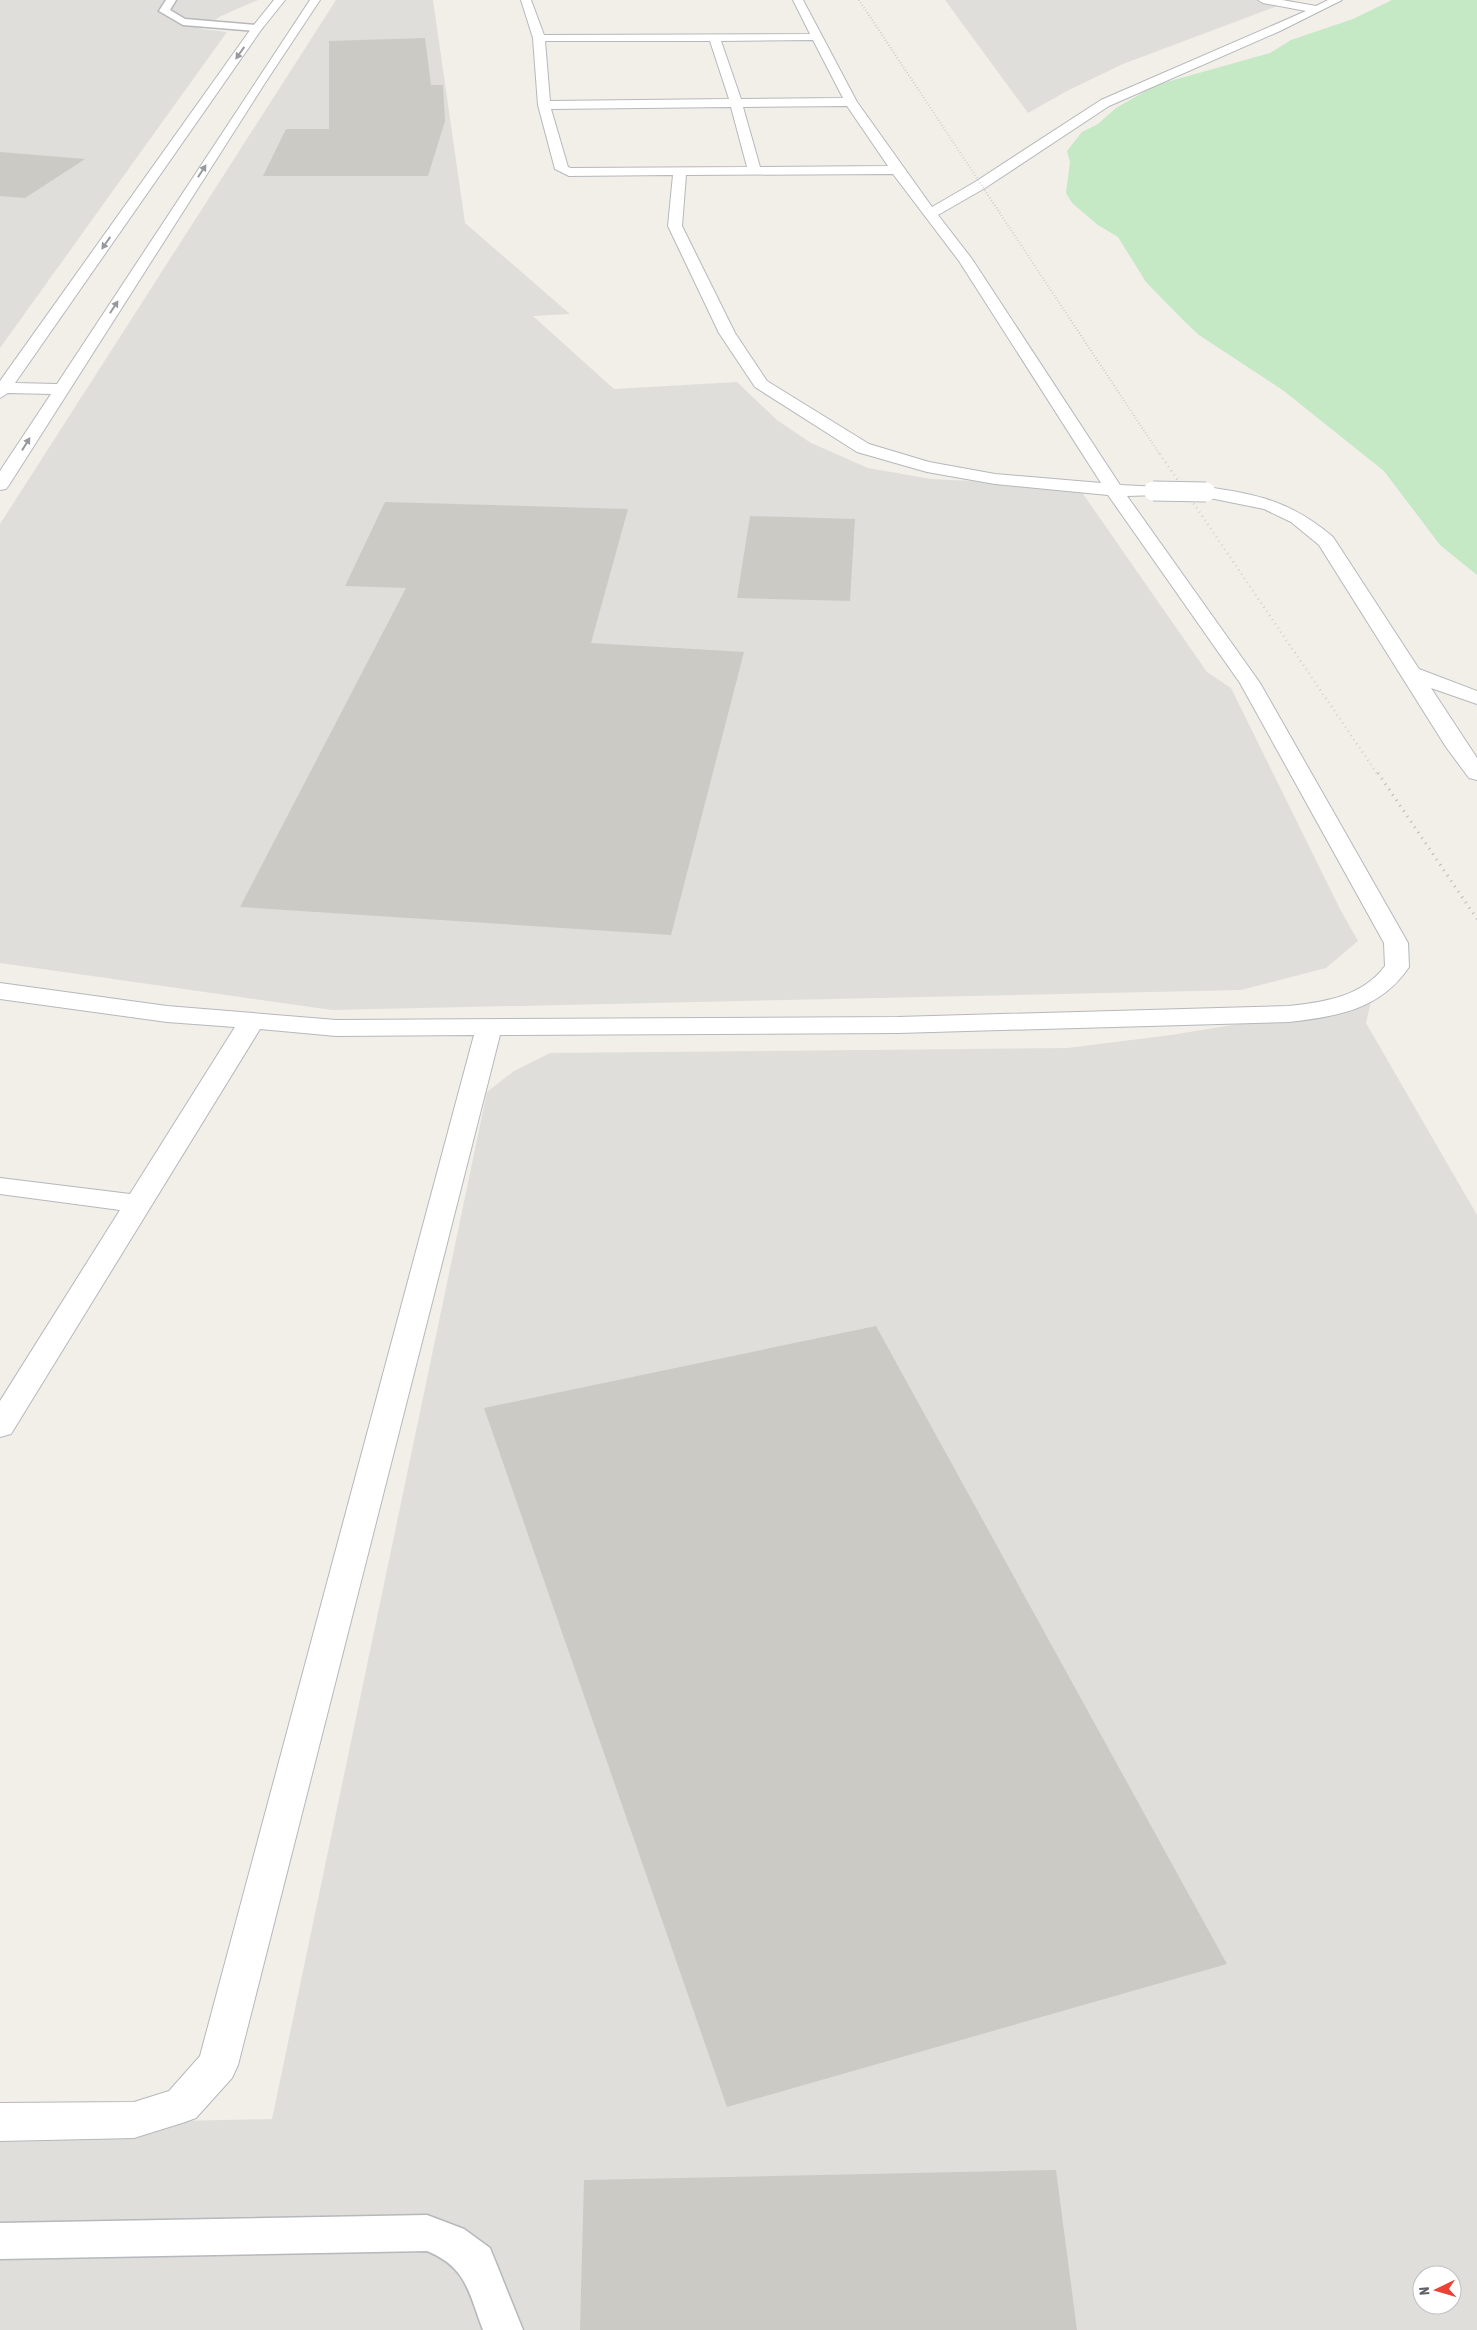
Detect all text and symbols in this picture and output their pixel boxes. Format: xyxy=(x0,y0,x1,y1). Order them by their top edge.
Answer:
one-way arrow xyxy=(235,46,245,60)
one-way arrow xyxy=(197,164,207,177)
one-way arrow xyxy=(101,236,111,249)
one-way arrow xyxy=(109,300,118,314)
one-way arrow xyxy=(21,437,31,451)
north arrow xyxy=(1412,2265,1462,2315)
text: N xyxy=(1416,2286,1432,2296)

